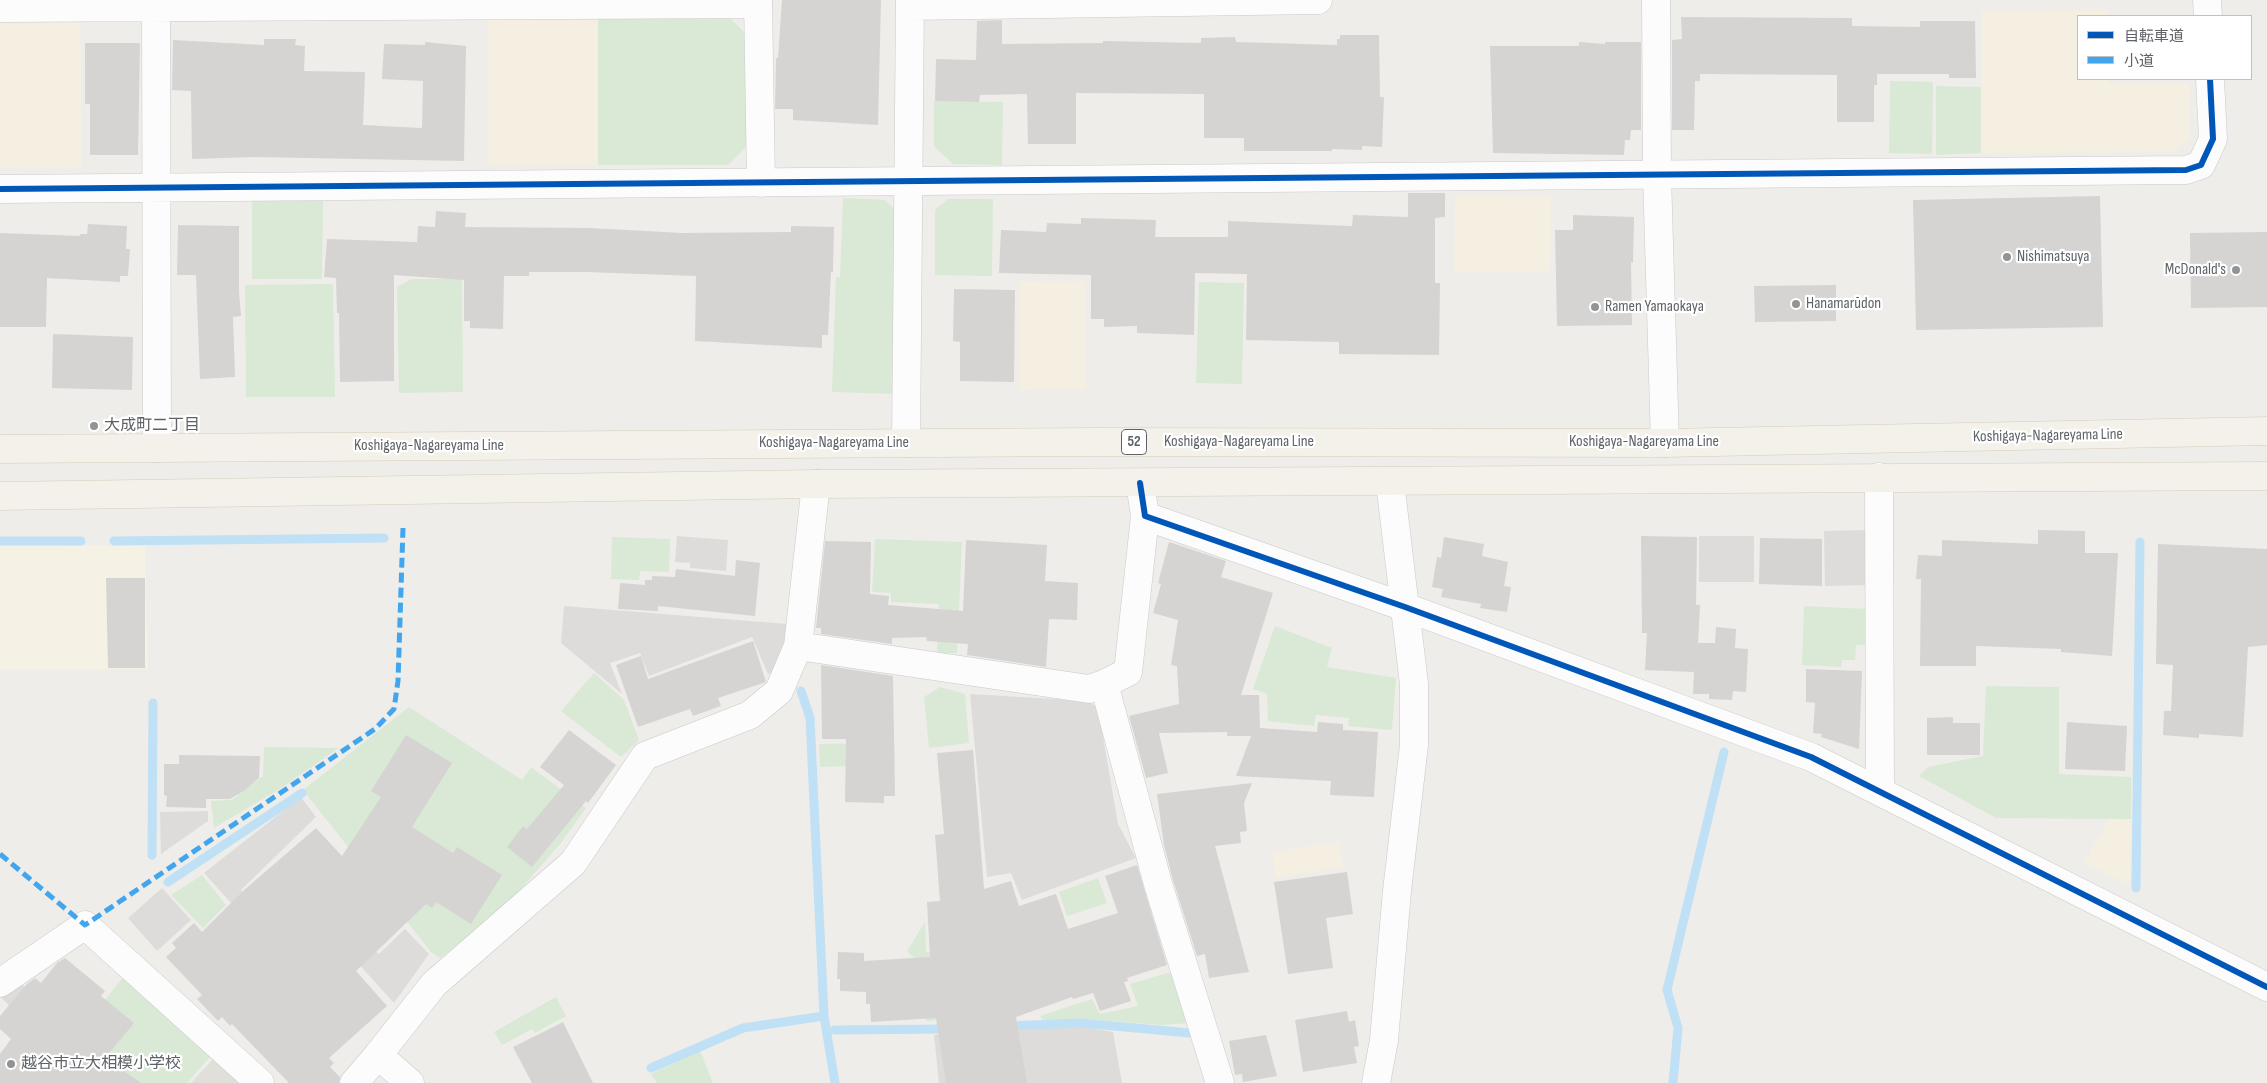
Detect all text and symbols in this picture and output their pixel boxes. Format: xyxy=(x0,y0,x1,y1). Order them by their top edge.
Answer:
legend xyxy=(2077,15,2252,80)
text: 自転車道 xyxy=(2124,27,2184,46)
text: 小道 xyxy=(2124,52,2154,71)
place label: Nishimatsuya xyxy=(2017,247,2089,267)
marker: Nishimatsuya xyxy=(2001,251,2013,263)
place label: McDonald's xyxy=(2165,260,2226,280)
marker: McDonald's xyxy=(2230,264,2242,276)
place label: Hanamarūdon xyxy=(1806,294,1881,314)
place label: Ramen Yamaokaya xyxy=(1605,297,1704,317)
marker: Hanamarūdon xyxy=(1790,298,1802,310)
marker: Ramen Yamaokaya xyxy=(1589,301,1601,313)
place label: 大成町二丁目 xyxy=(104,416,200,436)
marker: 大成町二丁目 xyxy=(88,420,100,432)
street label: Koshigaya-Nagareyama Line xyxy=(1973,425,2123,447)
road number: 52 xyxy=(1122,430,1146,454)
street label: Koshigaya-Nagareyama Line xyxy=(1164,432,1314,452)
street label: Koshigaya-Nagareyama Line xyxy=(1569,432,1719,452)
street label: Koshigaya-Nagareyama Line xyxy=(759,433,909,453)
street label: Koshigaya-Nagareyama Line xyxy=(354,436,504,456)
place label: 越谷市立大相模小学校 xyxy=(21,1054,181,1074)
marker: 越谷市立大相模小学校 xyxy=(5,1058,17,1070)

